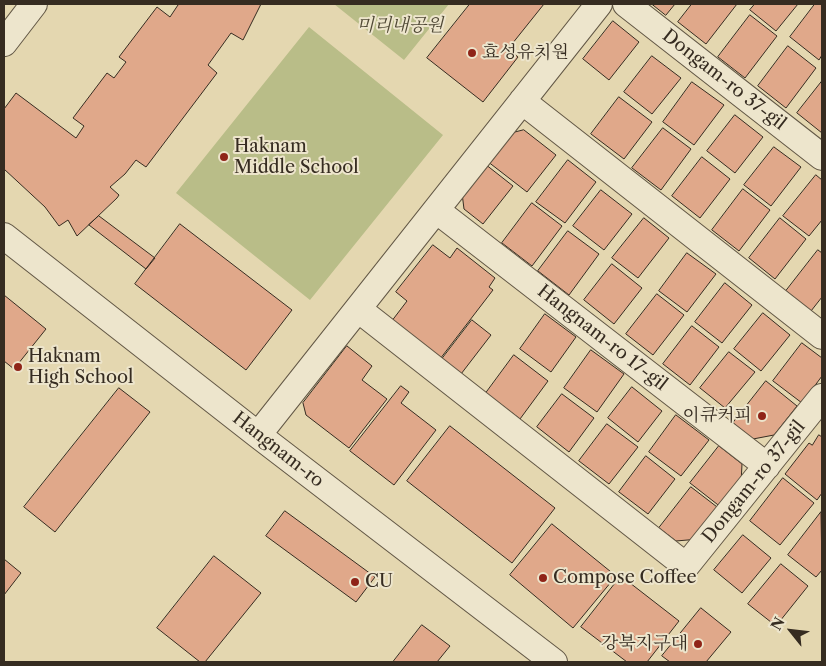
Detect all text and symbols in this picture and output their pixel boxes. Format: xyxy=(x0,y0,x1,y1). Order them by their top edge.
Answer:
park label: 미리내공원 xyxy=(357,15,443,37)
street label: Dongam-ro 37-gil xyxy=(658,25,790,135)
place label: 효성유치원 xyxy=(482,42,569,64)
marker: 효성유치원 xyxy=(466,47,478,59)
place label: Haknam Middle School xyxy=(234,136,359,178)
marker: Haknam Middle School xyxy=(218,151,230,163)
street label: Hangnam-ro 17-gil xyxy=(533,281,671,395)
place label: Haknam High School xyxy=(28,346,133,388)
marker: Haknam High School xyxy=(12,361,24,373)
place label: 이큐커피 xyxy=(682,405,752,427)
street label: Hangnam-ro xyxy=(228,408,328,492)
marker: 이큐커피 xyxy=(756,410,768,422)
street label: Dongam-ro 37-gil xyxy=(698,417,810,547)
place label: Compose Coffee xyxy=(553,567,697,589)
place label: CU xyxy=(365,571,393,593)
marker: Compose Coffee xyxy=(537,572,549,584)
marker: CU xyxy=(349,576,361,588)
north arrow xyxy=(766,606,816,656)
text: N xyxy=(767,614,789,633)
place label: 강북지구대 xyxy=(601,633,688,655)
marker: 강북지구대 xyxy=(692,638,704,650)

